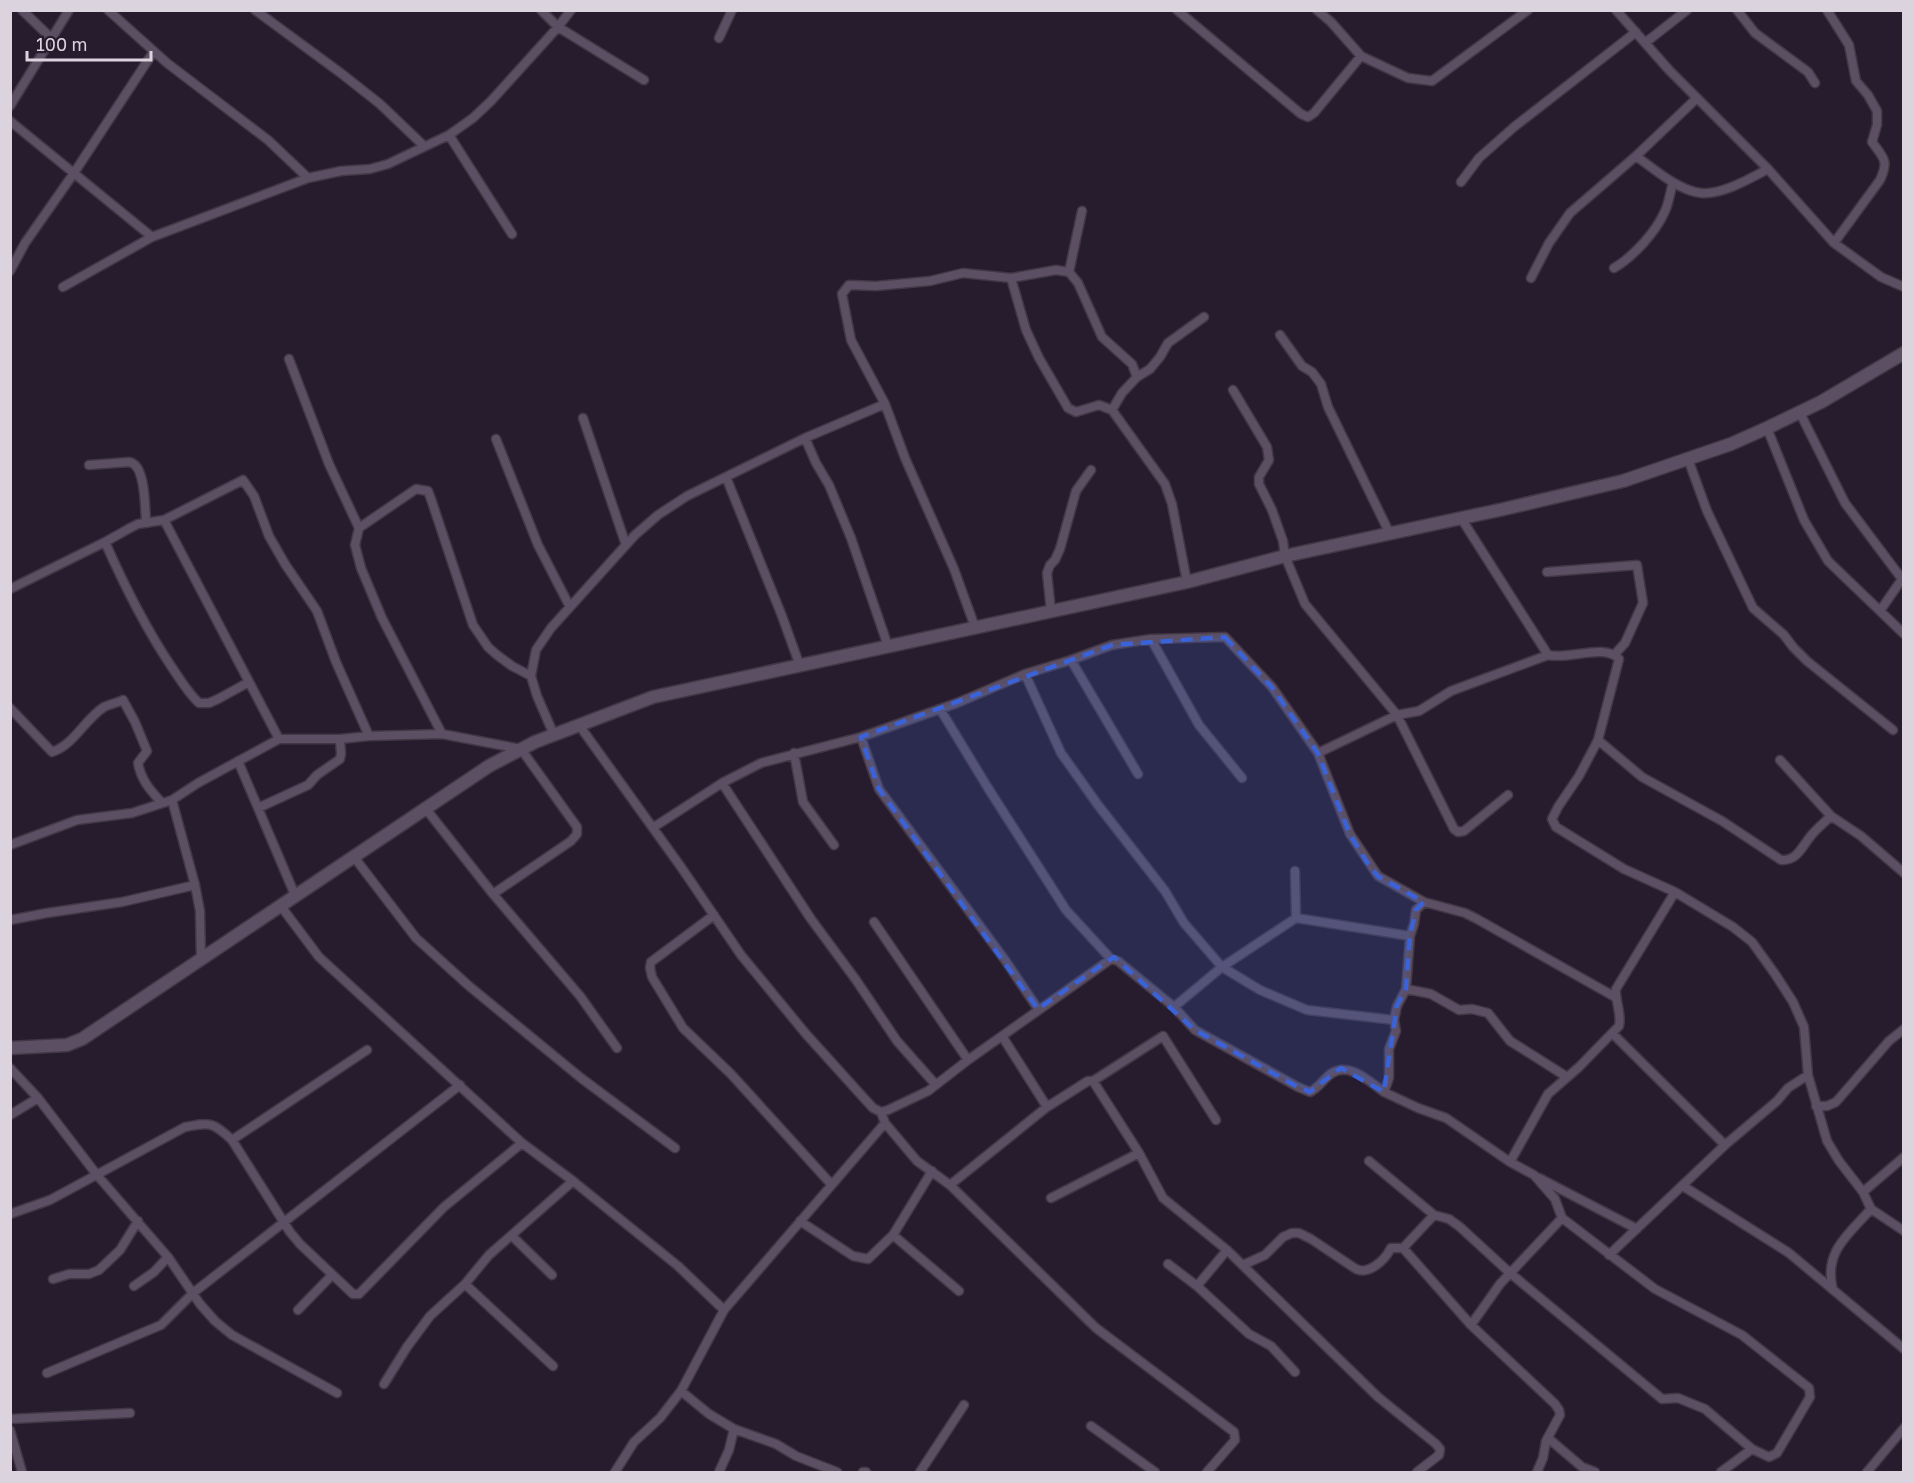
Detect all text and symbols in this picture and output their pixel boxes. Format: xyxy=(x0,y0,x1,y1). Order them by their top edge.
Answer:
scale bar xyxy=(27,24,152,62)
text: 100 m xyxy=(36,33,87,55)

